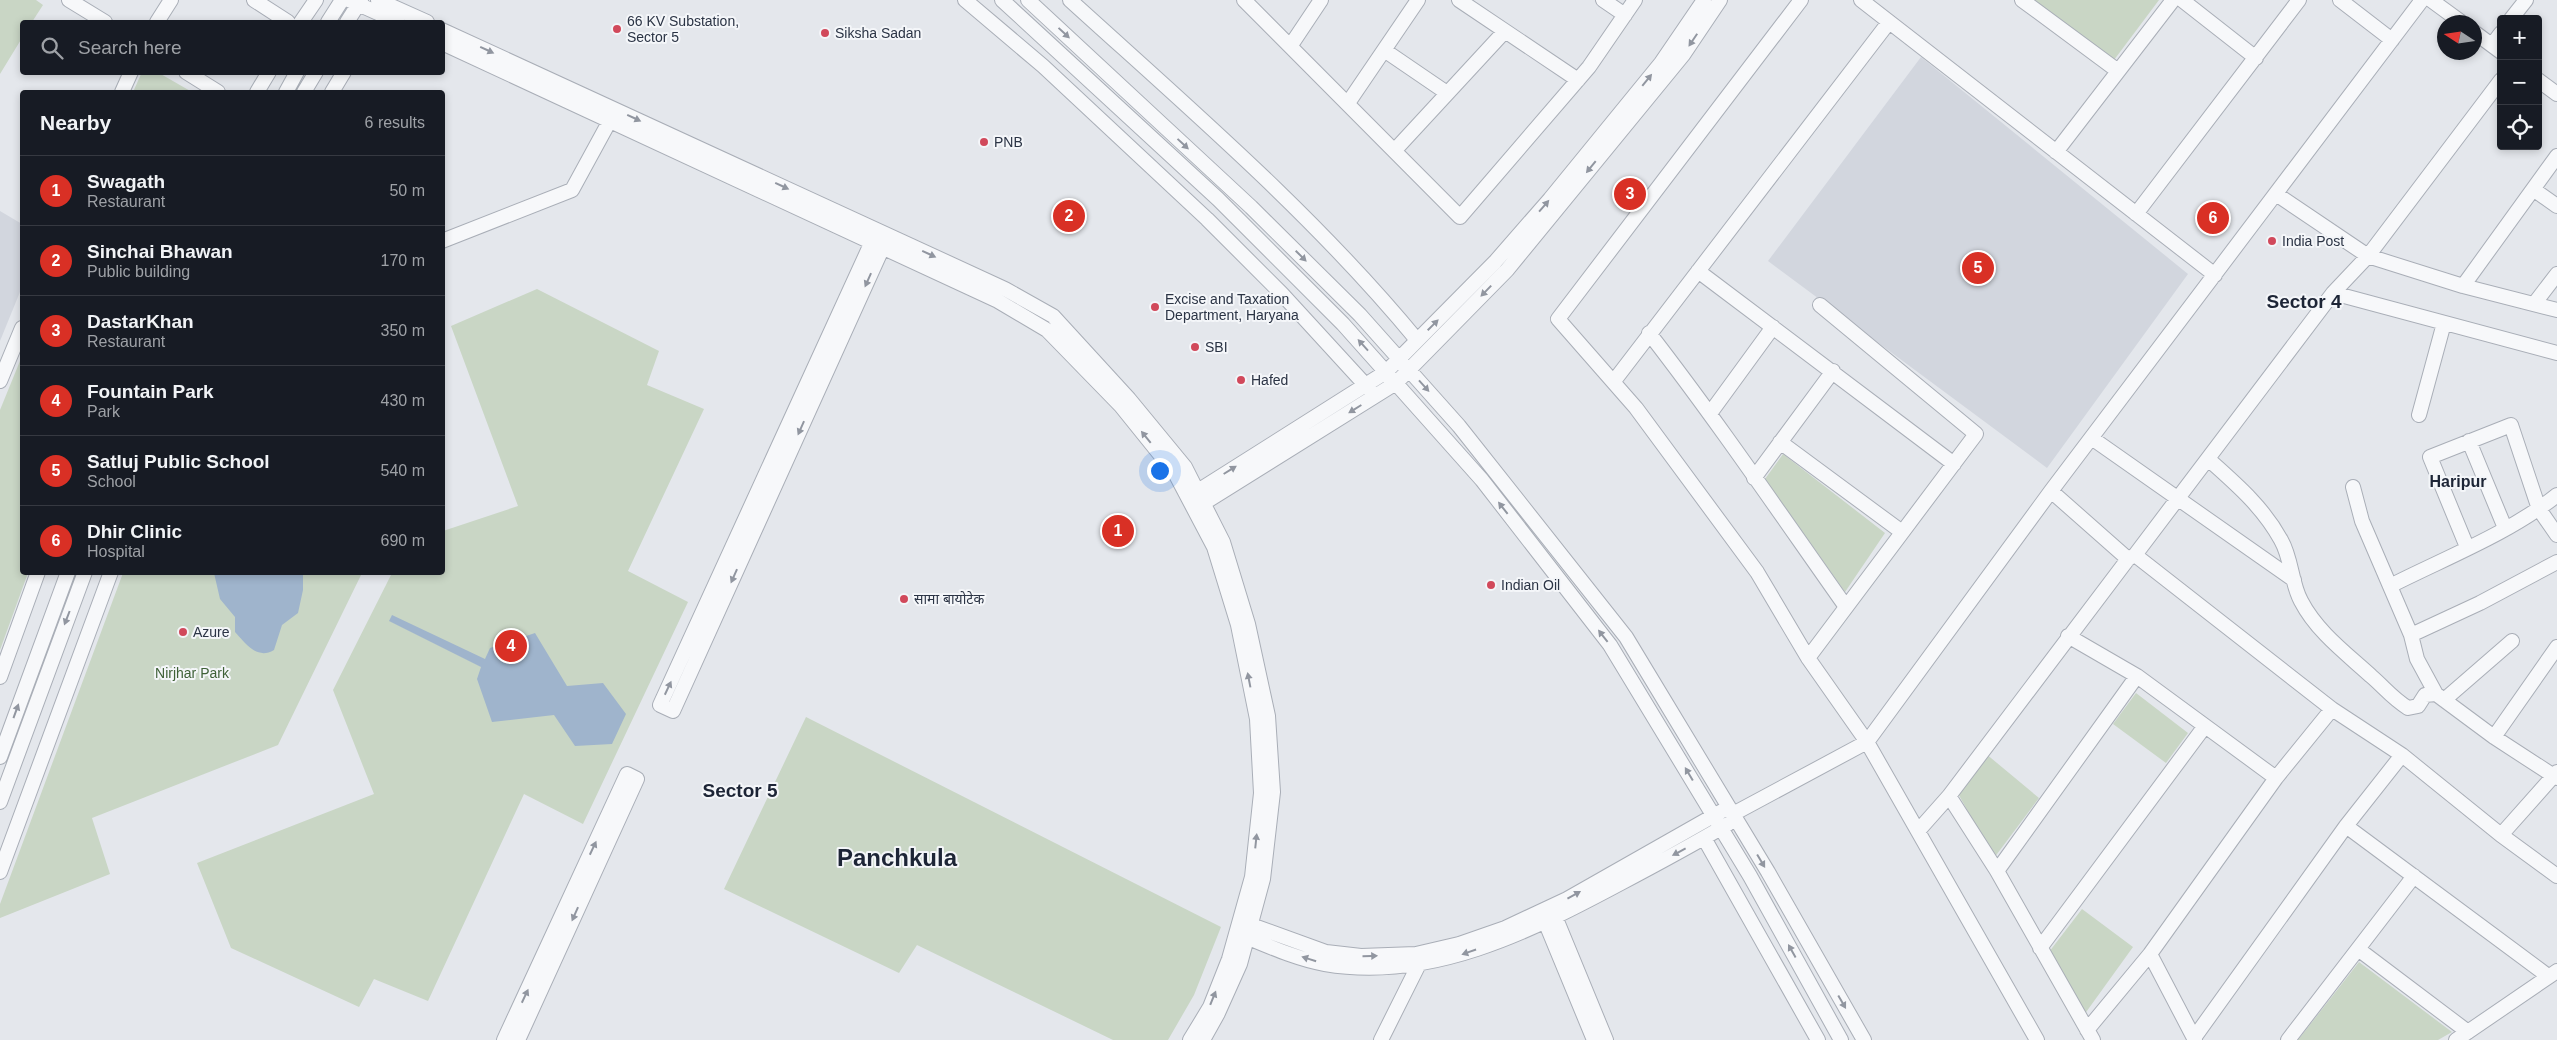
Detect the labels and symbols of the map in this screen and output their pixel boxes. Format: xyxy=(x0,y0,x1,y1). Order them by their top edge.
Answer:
place label: 66 KV Substation, Sector 5 xyxy=(627,13,739,45)
north arrow xyxy=(2437,15,2482,60)
marker: 66 KV Substation, Sector 5 xyxy=(611,23,623,35)
place label: Siksha Sadan xyxy=(835,25,921,41)
marker: Siksha Sadan xyxy=(819,27,831,39)
one-way arrow xyxy=(1057,27,1069,39)
one-way arrow xyxy=(1688,34,1698,47)
one-way arrow xyxy=(480,46,494,54)
one-way arrow xyxy=(1641,74,1652,87)
one-way arrow xyxy=(627,114,641,122)
place label: PNB xyxy=(994,134,1023,150)
marker: PNB xyxy=(978,136,990,148)
one-way arrow xyxy=(1177,138,1189,150)
one-way arrow xyxy=(1586,160,1597,173)
pin: 3 xyxy=(1614,175,1646,213)
one-way arrow xyxy=(775,182,789,190)
pin: 2 xyxy=(1053,197,1085,235)
pin: 6 xyxy=(2197,199,2229,237)
one-way arrow xyxy=(1538,201,1550,213)
place label: India Post xyxy=(2282,233,2344,249)
marker: India Post xyxy=(2266,235,2278,247)
pin: 5 xyxy=(1962,249,1994,287)
one-way arrow xyxy=(1294,250,1306,262)
one-way arrow xyxy=(922,251,936,259)
one-way arrow xyxy=(864,273,872,287)
one-way arrow xyxy=(1481,285,1493,297)
place label: Excise and Taxation Department, Haryana xyxy=(1165,291,1299,323)
district label: Sector 4 xyxy=(2267,291,2342,312)
marker: Excise and Taxation Department, Haryana xyxy=(1149,301,1161,313)
one-way arrow xyxy=(1427,319,1439,331)
place label: SBI xyxy=(1205,339,1228,355)
one-way arrow xyxy=(1357,339,1368,352)
marker: SBI xyxy=(1189,341,1201,353)
place label: Hafed xyxy=(1251,372,1288,388)
marker: Hafed xyxy=(1235,374,1247,386)
one-way arrow xyxy=(1418,380,1430,392)
one-way arrow xyxy=(1348,404,1361,414)
one-way arrow xyxy=(797,421,805,435)
one-way arrow xyxy=(1140,431,1151,444)
your location xyxy=(1147,458,1173,484)
one-way arrow xyxy=(1223,466,1236,475)
district label: Haripur xyxy=(2430,473,2486,490)
one-way arrow xyxy=(1498,502,1509,515)
pin: 1 xyxy=(1102,512,1134,550)
one-way arrow xyxy=(729,569,737,583)
place label: Indian Oil xyxy=(1501,577,1560,593)
marker: Indian Oil xyxy=(1485,579,1497,591)
place label: सामा बायोटेक xyxy=(914,590,984,607)
marker: सामा बायोटेक xyxy=(898,593,910,605)
one-way arrow xyxy=(63,611,71,626)
place label: Azure xyxy=(193,624,230,640)
marker: Azure xyxy=(177,626,189,638)
pin: 4 xyxy=(495,627,527,665)
one-way arrow xyxy=(1598,630,1609,643)
park label: Nirjhar Park xyxy=(155,665,230,681)
one-way arrow xyxy=(1245,673,1253,688)
one-way arrow xyxy=(664,681,672,695)
one-way arrow xyxy=(13,704,21,719)
one-way arrow xyxy=(1684,768,1693,781)
district label: Sector 5 xyxy=(703,780,778,801)
one-way arrow xyxy=(1252,833,1260,849)
one-way arrow xyxy=(589,841,597,855)
district label: Panchkula xyxy=(837,844,958,871)
one-way arrow xyxy=(1672,848,1686,856)
one-way arrow xyxy=(1757,855,1766,868)
one-way arrow xyxy=(1566,891,1581,899)
one-way arrow xyxy=(571,907,579,921)
one-way arrow xyxy=(1788,945,1797,958)
one-way arrow xyxy=(1462,949,1477,956)
one-way arrow xyxy=(1362,951,1378,959)
one-way arrow xyxy=(1302,955,1317,963)
one-way arrow xyxy=(521,989,529,1003)
one-way arrow xyxy=(1210,990,1218,1005)
one-way arrow xyxy=(1838,995,1846,1010)

